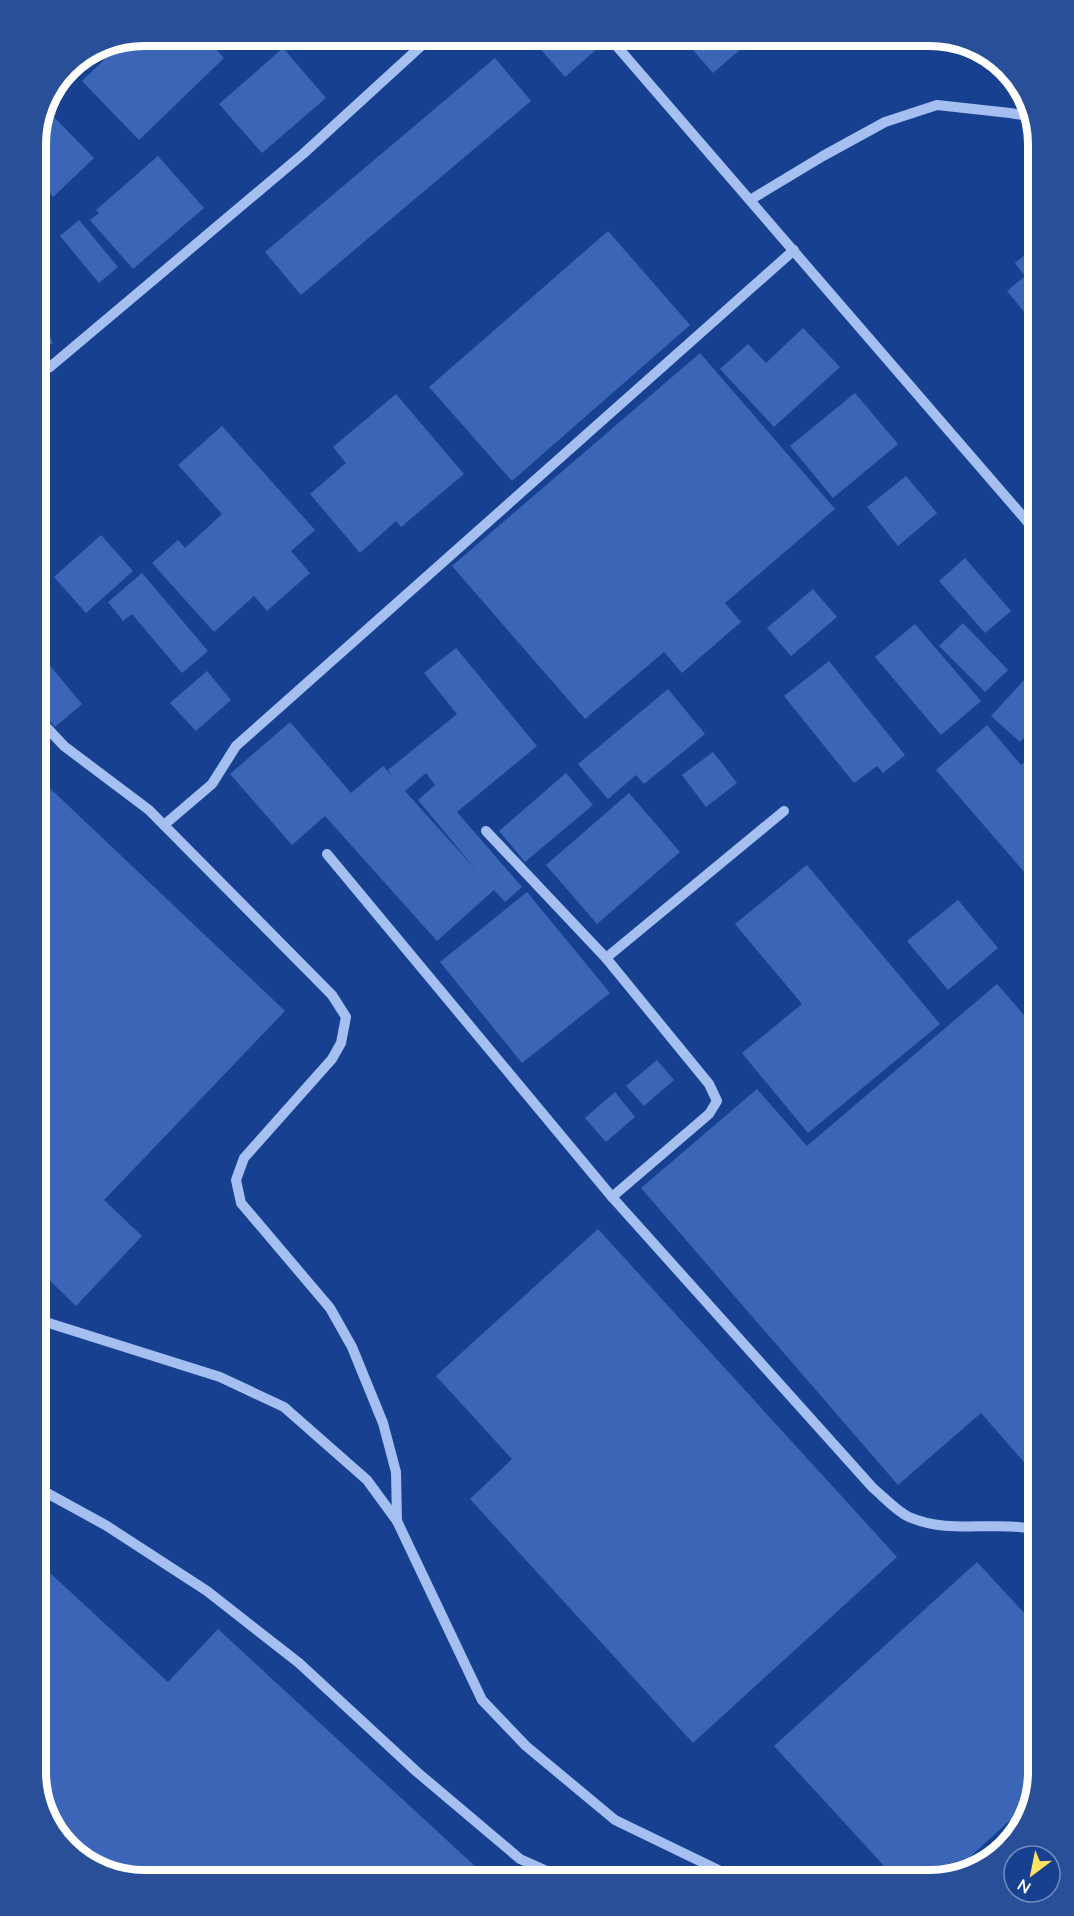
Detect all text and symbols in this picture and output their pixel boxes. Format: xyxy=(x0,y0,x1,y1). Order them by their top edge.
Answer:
north arrow xyxy=(1002,1844,1062,1904)
text: N xyxy=(1014,1875,1034,1898)

